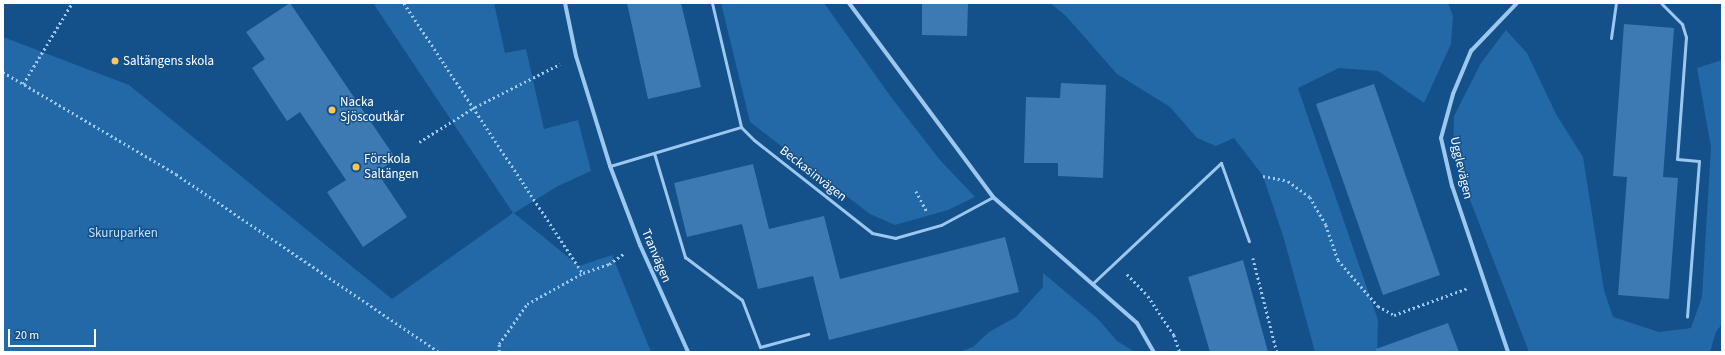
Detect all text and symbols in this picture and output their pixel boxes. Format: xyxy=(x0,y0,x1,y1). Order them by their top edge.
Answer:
place label: Saltängens skola xyxy=(123,53,214,69)
marker: Saltängens skola xyxy=(110,56,120,66)
place label: Nacka Sjöscoutkår xyxy=(340,95,404,126)
marker: Nacka Sjöscoutkår xyxy=(327,105,337,115)
street label: Ugglevägen xyxy=(1446,135,1476,201)
street label: Beckasinvägen xyxy=(776,143,850,205)
place label: Förskola Saltängen xyxy=(364,152,419,183)
marker: Förskola Saltängen xyxy=(351,162,361,172)
park label: Skuruparken xyxy=(88,225,158,241)
street label: Tranvägen xyxy=(638,227,674,285)
scale bar xyxy=(10,321,98,347)
text: 20 m xyxy=(15,327,39,344)

